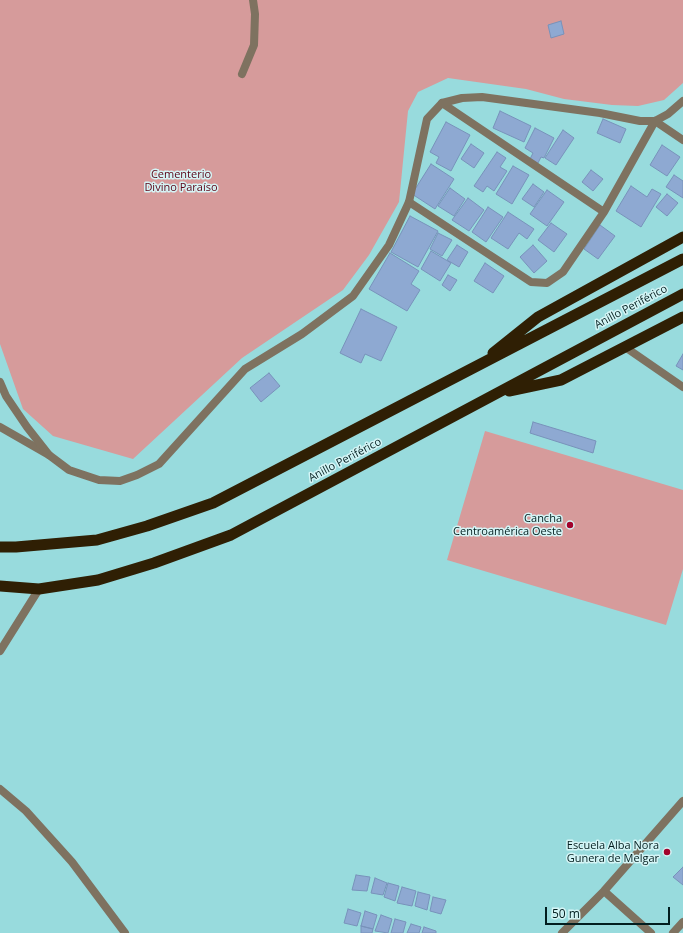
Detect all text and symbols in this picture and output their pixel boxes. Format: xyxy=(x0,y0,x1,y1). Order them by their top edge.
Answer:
park label: Cementerio Divino Paraíso xyxy=(144,168,218,194)
street label: Anillo Periférico xyxy=(592,282,670,332)
street label: Anillo Periférico xyxy=(306,435,384,485)
place label: Cancha Centroamérica Oeste xyxy=(453,512,562,538)
marker: Cancha Centroamérica Oeste xyxy=(565,520,575,530)
place label: Escuela Alba Nora Gunera de Melgar xyxy=(567,839,659,865)
marker: Escuela Alba Nora Gunera de Melgar xyxy=(662,847,672,857)
scale bar xyxy=(547,899,672,925)
text: 50 m xyxy=(552,905,580,922)

